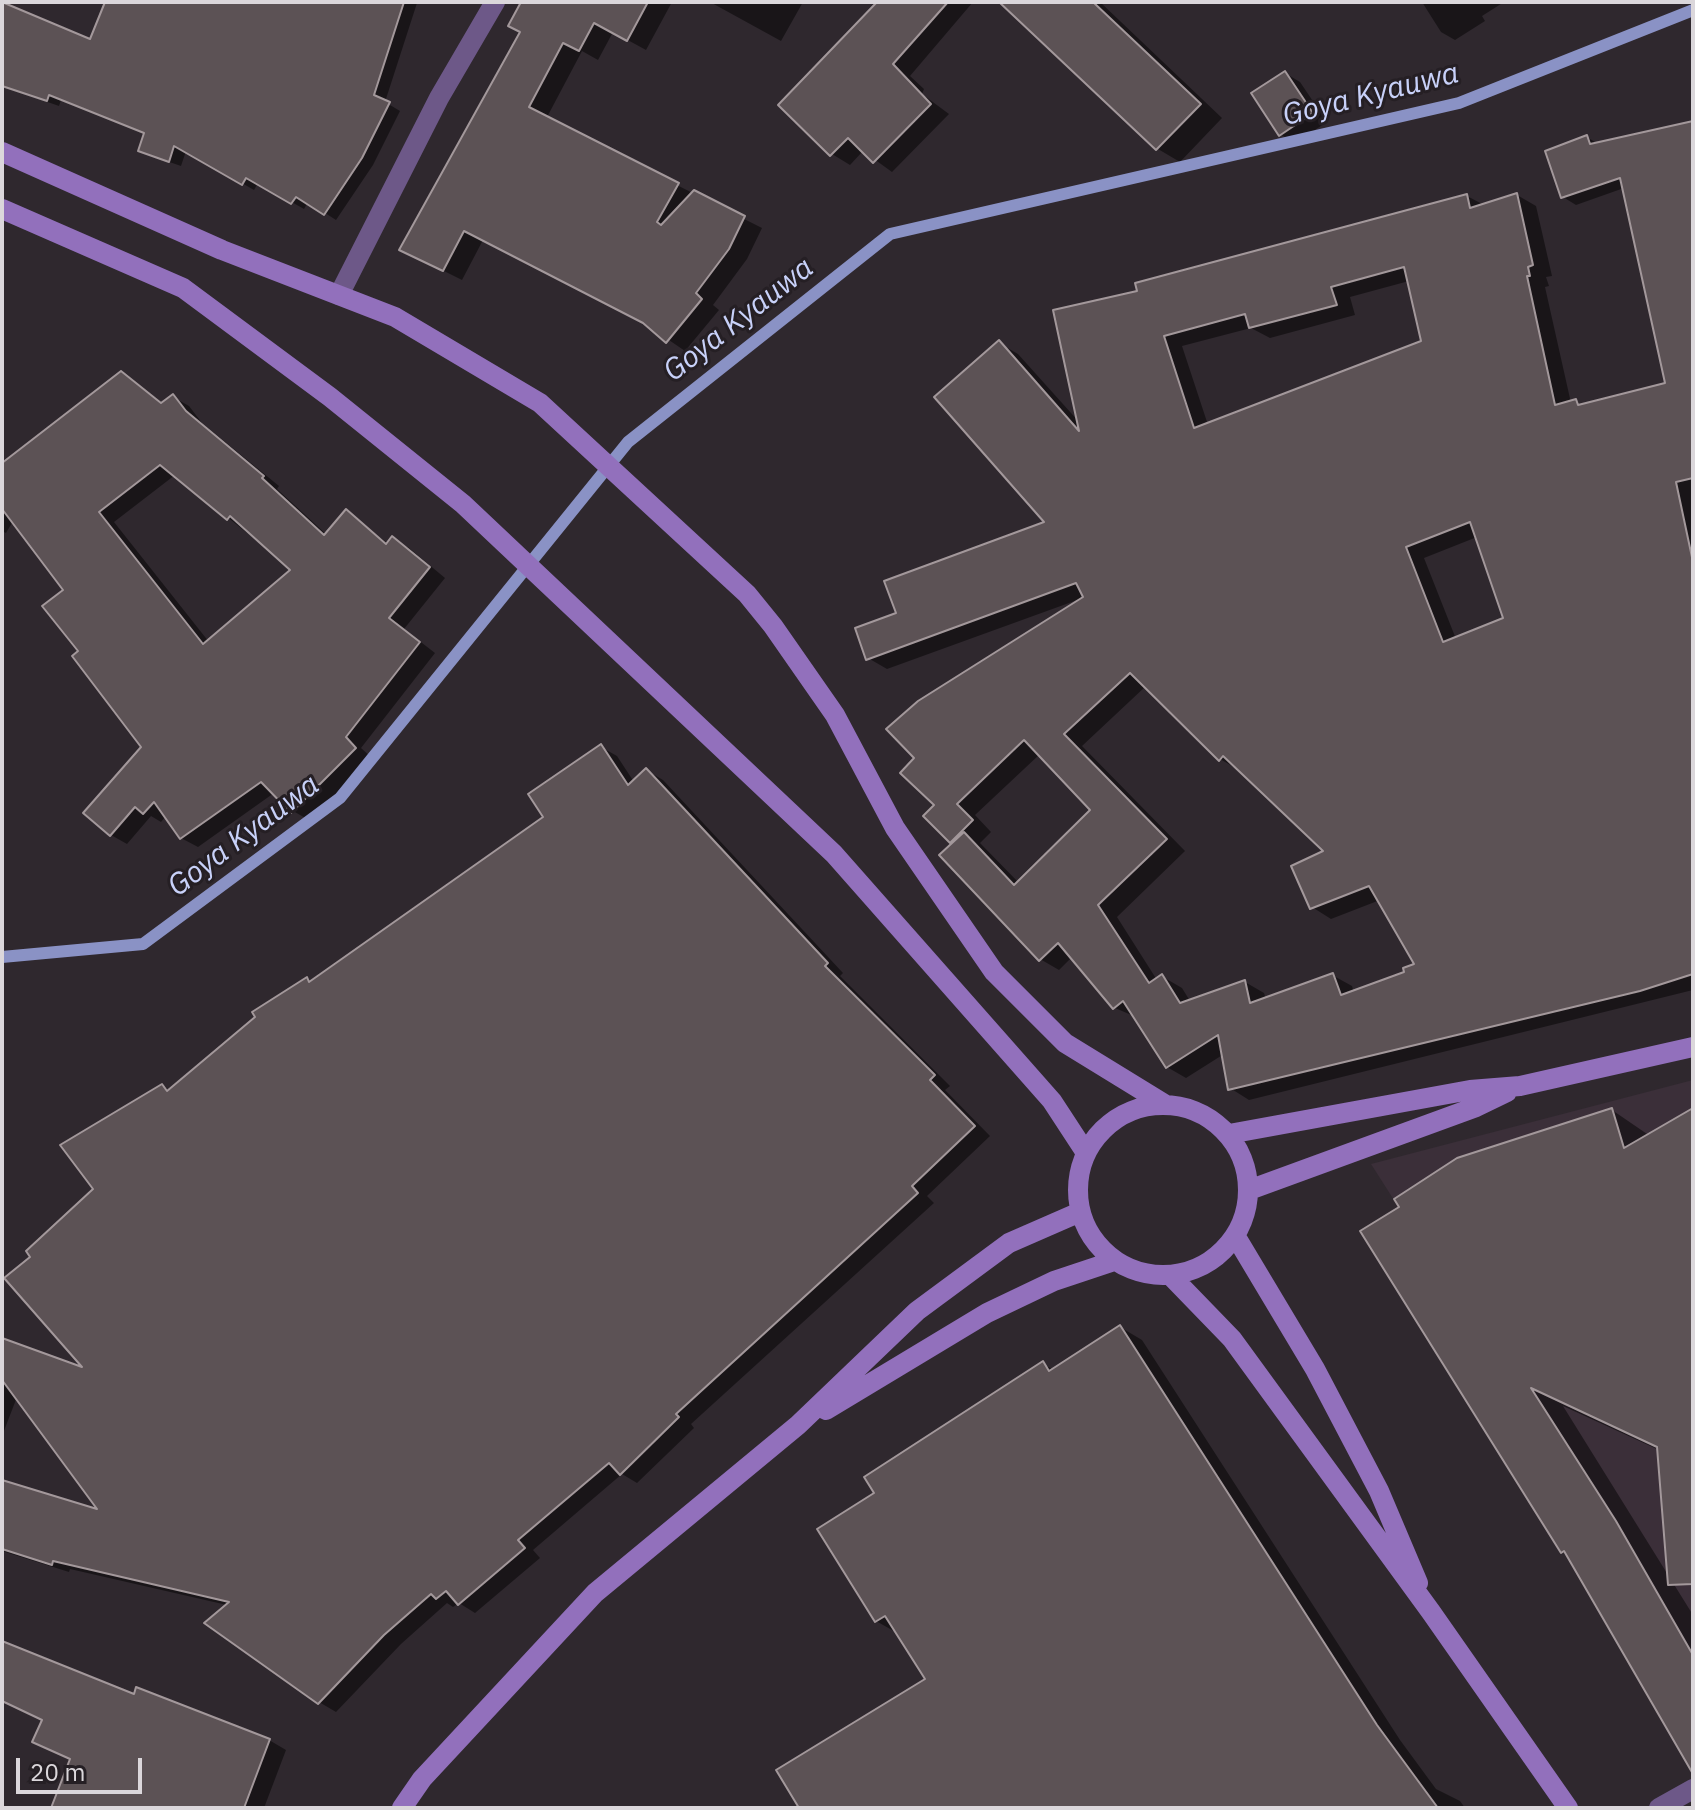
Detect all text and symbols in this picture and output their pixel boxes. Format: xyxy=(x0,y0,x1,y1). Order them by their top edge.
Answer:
water label: Goya Kyauwa xyxy=(1279,56,1463,134)
water label: Goya Kyauwa xyxy=(657,250,821,390)
water label: Goya Kyauwa xyxy=(161,767,327,905)
scale bar xyxy=(20,1742,146,1792)
text: 20 m xyxy=(30,1756,85,1788)

